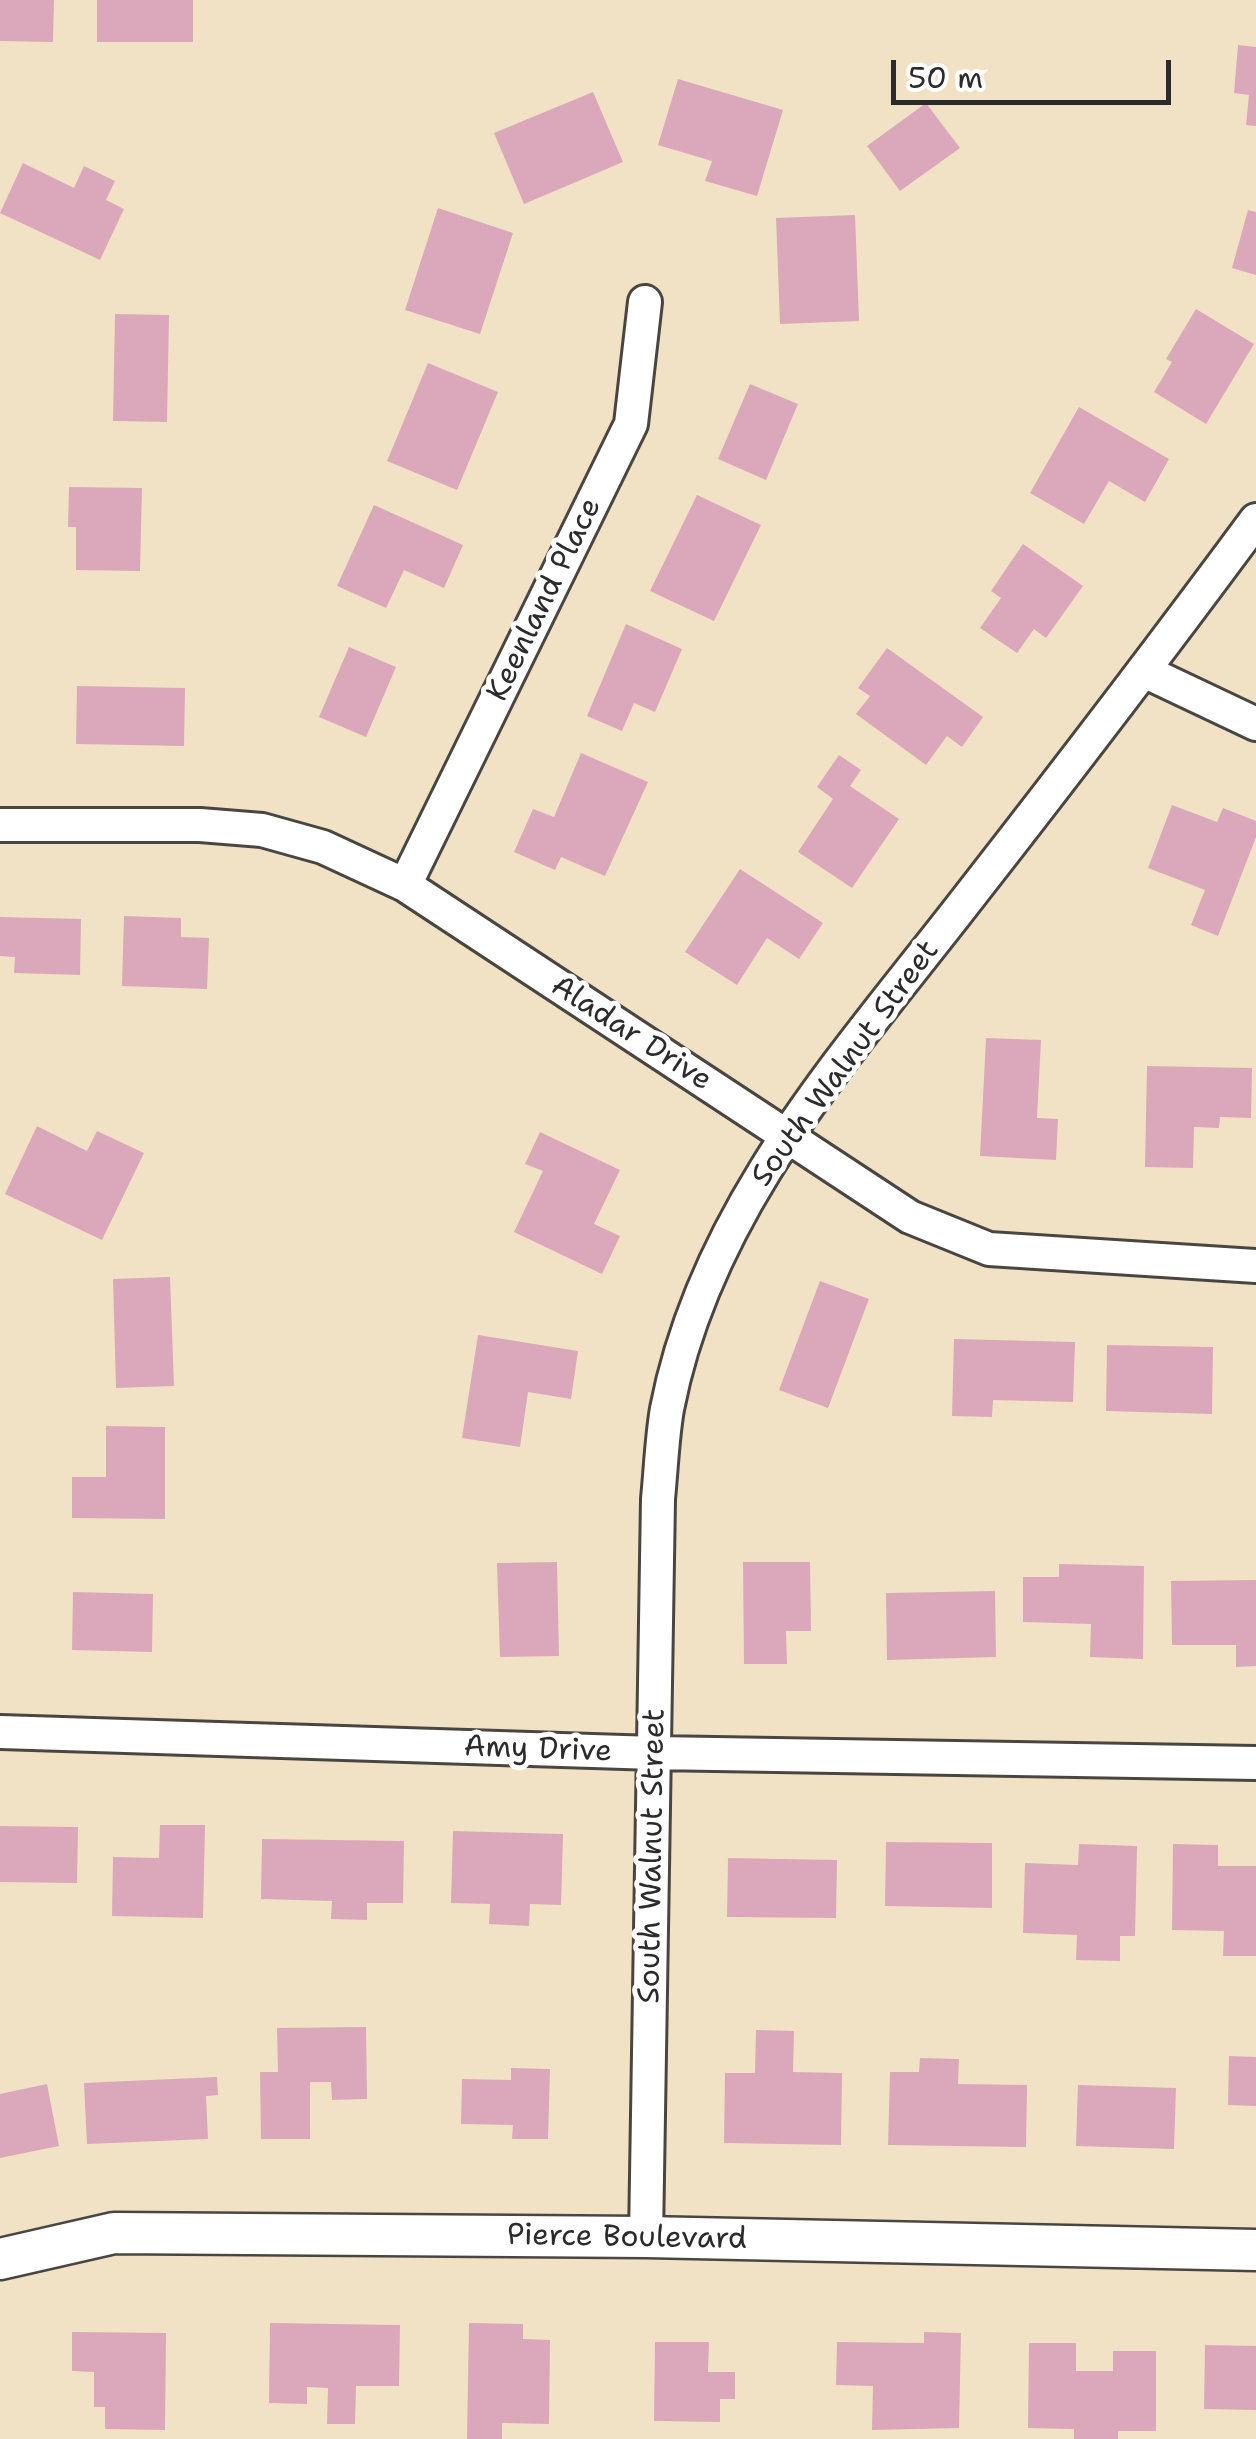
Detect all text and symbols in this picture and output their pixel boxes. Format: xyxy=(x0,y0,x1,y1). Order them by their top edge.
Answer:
scale bar xyxy=(896,40,1176,102)
text: 50 m xyxy=(908,57,983,98)
street label: Keenland Place xyxy=(480,493,610,707)
street label: South Walnut Street xyxy=(745,934,947,1194)
street label: Aladar Drive xyxy=(544,969,718,1099)
street label: South Walnut Street xyxy=(632,1708,674,2004)
street label: Amy Drive xyxy=(463,1729,613,1771)
street label: Pierce Boulevard xyxy=(507,2218,747,2258)

